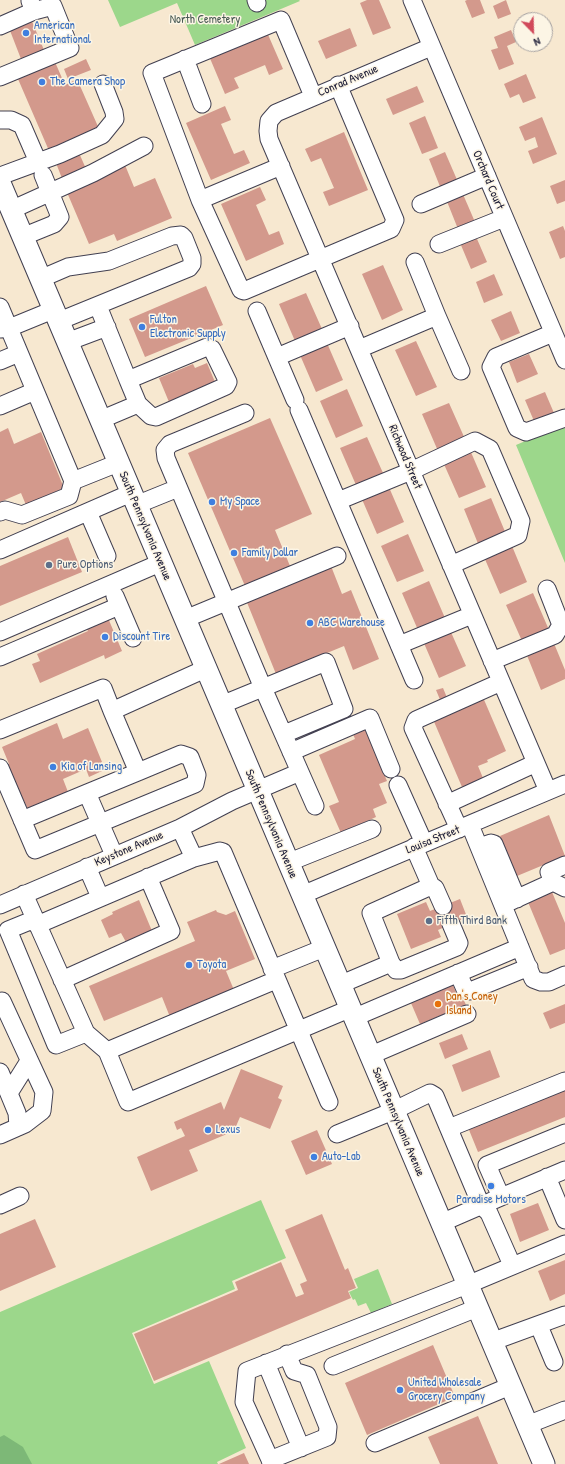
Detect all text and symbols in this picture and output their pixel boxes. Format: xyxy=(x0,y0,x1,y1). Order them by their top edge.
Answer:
north arrow xyxy=(513,12,553,52)
park label: North Cemetery xyxy=(170,13,240,27)
place label: American International xyxy=(34,19,91,47)
marker: American International xyxy=(21,28,31,38)
text: N xyxy=(532,35,543,50)
street label: Conrad Avenue xyxy=(316,62,380,100)
place label: The Camera Shop xyxy=(50,75,125,89)
marker: The Camera Shop xyxy=(37,77,47,87)
street label: Orchard Court xyxy=(469,148,507,212)
place label: Fulton Electronic Supply xyxy=(150,313,226,341)
marker: Fulton Electronic Supply xyxy=(137,322,147,332)
street label: Richwood Street xyxy=(385,423,425,491)
street label: South Pennsylvania Avenue xyxy=(116,469,174,583)
place label: My Space xyxy=(220,495,260,509)
marker: My Space xyxy=(207,497,217,507)
place label: Family Dollar xyxy=(242,546,298,560)
marker: Family Dollar xyxy=(229,548,239,558)
place label: Pure Options xyxy=(57,558,113,572)
marker: Pure Options xyxy=(44,560,54,570)
place label: ABC Warehouse xyxy=(318,616,385,630)
marker: ABC Warehouse xyxy=(305,618,315,628)
place label: Discount Tire xyxy=(113,630,170,644)
marker: Discount Tire xyxy=(100,632,110,642)
place label: Kia of Lansing xyxy=(61,760,122,774)
marker: Kia of Lansing xyxy=(48,762,58,772)
street label: South Pennsylvania Avenue xyxy=(242,767,300,881)
street label: Louisa Street xyxy=(404,823,462,857)
street label: Keystone Avenue xyxy=(93,828,165,870)
place label: Fifth Third Bank xyxy=(437,914,507,928)
marker: Fifth Third Bank xyxy=(424,916,434,926)
place label: Toyota xyxy=(197,958,226,972)
marker: Toyota xyxy=(184,960,194,970)
place label: Dan's Coney Island xyxy=(446,990,498,1018)
marker: Dan's Coney Island xyxy=(433,999,443,1009)
street label: South Pennsylvania Avenue xyxy=(369,1065,427,1179)
place label: Lexus xyxy=(216,1123,240,1137)
marker: Lexus xyxy=(203,1125,213,1135)
place label: Auto-Lab xyxy=(322,1150,361,1164)
marker: Auto-Lab xyxy=(309,1152,319,1162)
marker: Paradise Motors xyxy=(486,1181,496,1191)
place label: Paradise Motors xyxy=(456,1193,526,1207)
place label: United Wholesale Grocery Company xyxy=(408,1376,485,1404)
marker: United Wholesale Grocery Company xyxy=(395,1385,405,1395)

